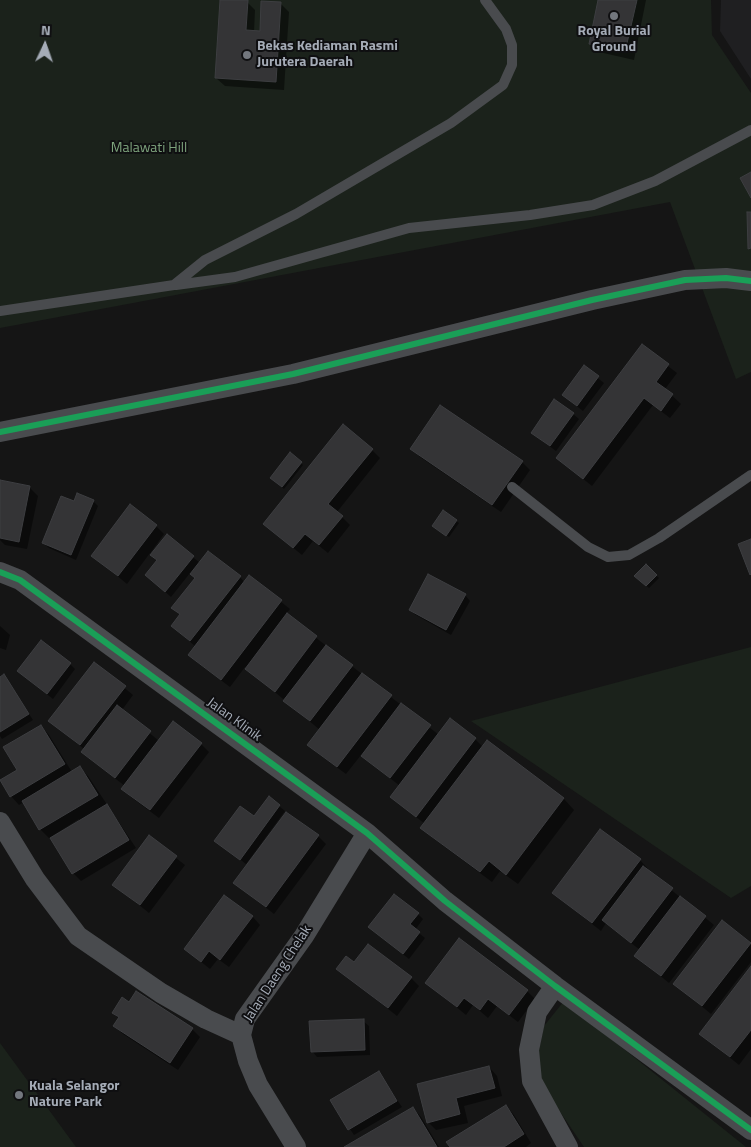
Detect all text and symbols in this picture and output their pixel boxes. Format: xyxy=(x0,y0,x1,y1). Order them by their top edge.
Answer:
marker: Royal Burial Ground xyxy=(608,10,620,22)
text: N xyxy=(40,19,51,40)
north arrow xyxy=(20,20,70,70)
place label: Royal Burial Ground xyxy=(578,24,650,56)
place label: Bekas Kediaman Rasmi Jurutera Daerah xyxy=(257,39,398,72)
marker: Bekas Kediaman Rasmi Jurutera Daerah xyxy=(241,49,253,61)
park label: Malawati Hill xyxy=(111,141,187,157)
street label: Jalan Klinik xyxy=(203,695,265,745)
street label: Jalan Daeng Chelak xyxy=(240,922,316,1026)
place label: Kuala Selangor Nature Park xyxy=(29,1079,120,1112)
marker: Kuala Selangor Nature Park xyxy=(13,1089,25,1101)

